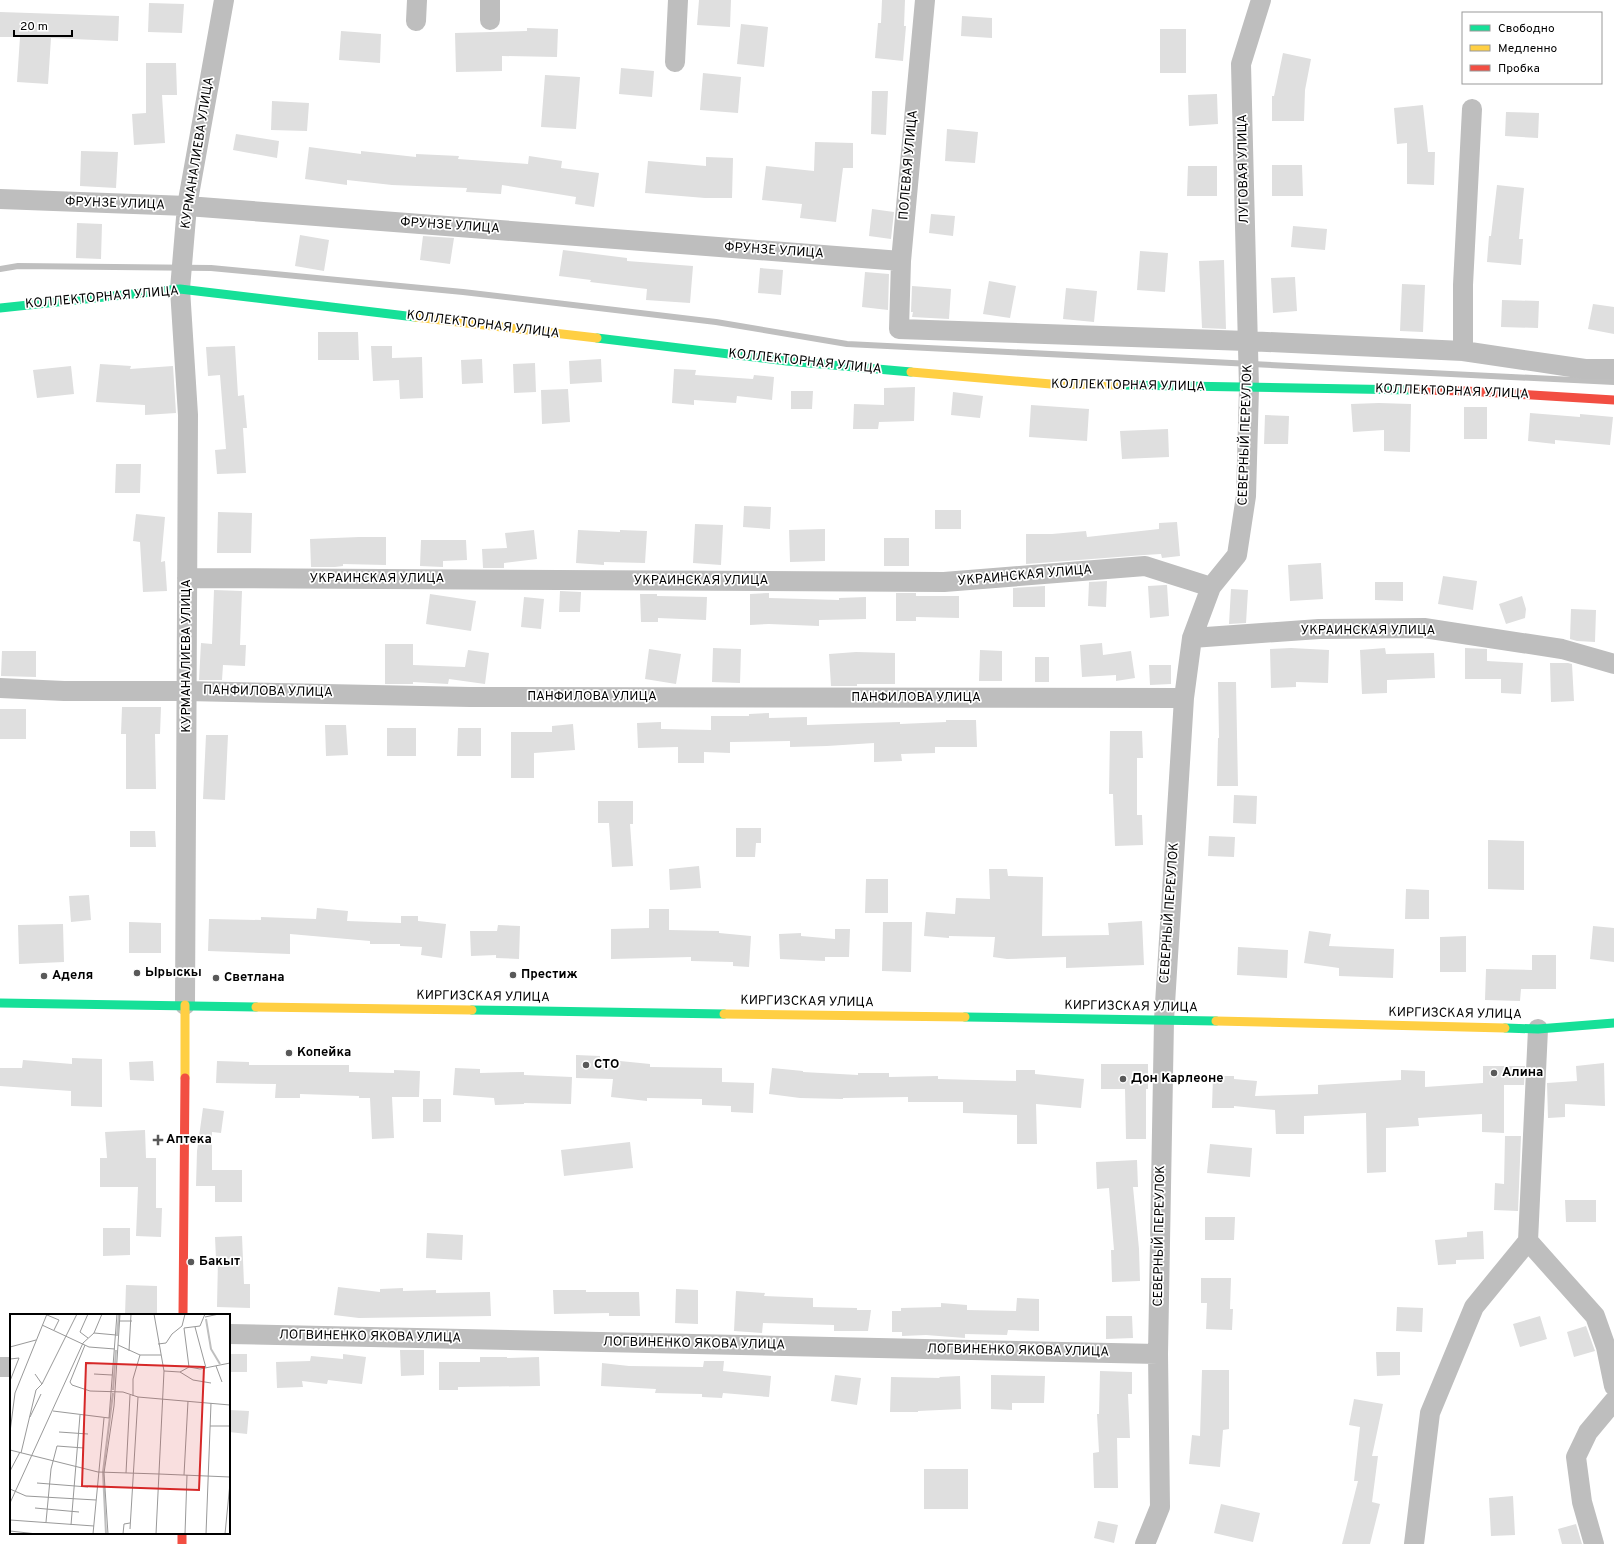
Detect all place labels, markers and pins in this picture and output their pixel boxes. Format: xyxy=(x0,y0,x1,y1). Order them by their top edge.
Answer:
place label: Ырыскы xyxy=(145,965,202,981)
place label: Престиж xyxy=(521,967,578,983)
place label: Аделя xyxy=(52,968,93,984)
marker: Ырыскы xyxy=(132,968,142,978)
place label: Светлана xyxy=(224,970,284,986)
marker: Престиж xyxy=(508,970,518,980)
marker: Аделя xyxy=(39,971,49,981)
marker: Светлана xyxy=(211,973,221,983)
place label: Копейка xyxy=(297,1045,351,1061)
marker: Копейка xyxy=(284,1048,294,1058)
place label: СТО xyxy=(594,1057,619,1073)
marker: СТО xyxy=(581,1060,591,1070)
place label: Алина xyxy=(1502,1065,1543,1081)
marker: Алина xyxy=(1489,1068,1499,1078)
place label: Дон Карлеоне xyxy=(1131,1071,1223,1087)
marker: Дон Карлеоне xyxy=(1118,1074,1128,1084)
place label: Аптека xyxy=(166,1132,212,1148)
marker: Аптека xyxy=(153,1135,163,1145)
place label: Бакыт xyxy=(199,1254,240,1270)
marker: Бакыт xyxy=(186,1257,196,1267)

